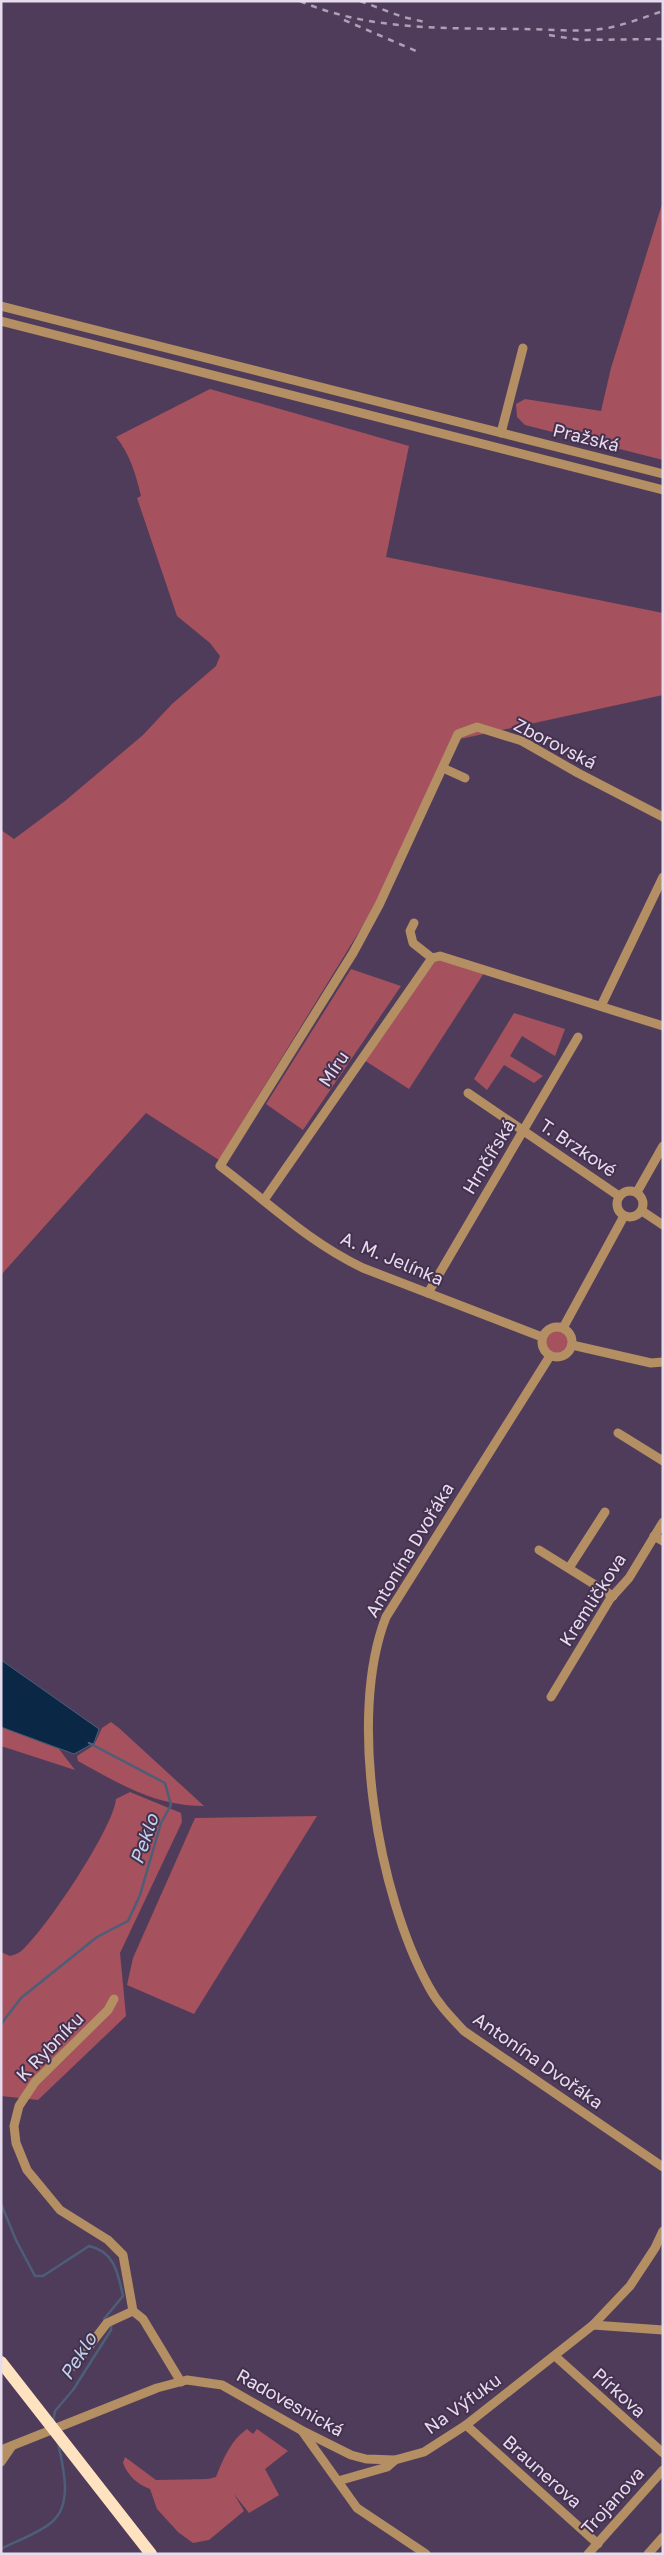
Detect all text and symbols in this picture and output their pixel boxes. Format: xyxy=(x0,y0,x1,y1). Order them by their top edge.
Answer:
street label: Pražská xyxy=(551,418,622,456)
street label: Zborovská xyxy=(510,713,600,773)
street label: Míru xyxy=(313,1046,353,1090)
street label: T. Brzkové xyxy=(536,1114,621,1181)
street label: Hrnčířská xyxy=(457,1115,519,1198)
street label: A. M. Jelínka xyxy=(338,1227,447,1290)
street label: Antonína Dvořáka xyxy=(360,1478,458,1621)
street label: Kremličkova xyxy=(554,1549,630,1650)
water label: Peklo xyxy=(124,1809,163,1867)
street label: K Rybníku xyxy=(11,2007,88,2085)
street label: Antonína Dvořáka xyxy=(470,2007,608,2113)
water label: Peklo xyxy=(54,2327,102,2384)
street label: Pírkova xyxy=(589,2363,651,2422)
street label: Radovesnická xyxy=(233,2364,348,2441)
street label: Na Výfuku xyxy=(420,2368,505,2438)
street label: Braunerova xyxy=(499,2430,587,2512)
street label: Trojanova xyxy=(576,2462,648,2539)

